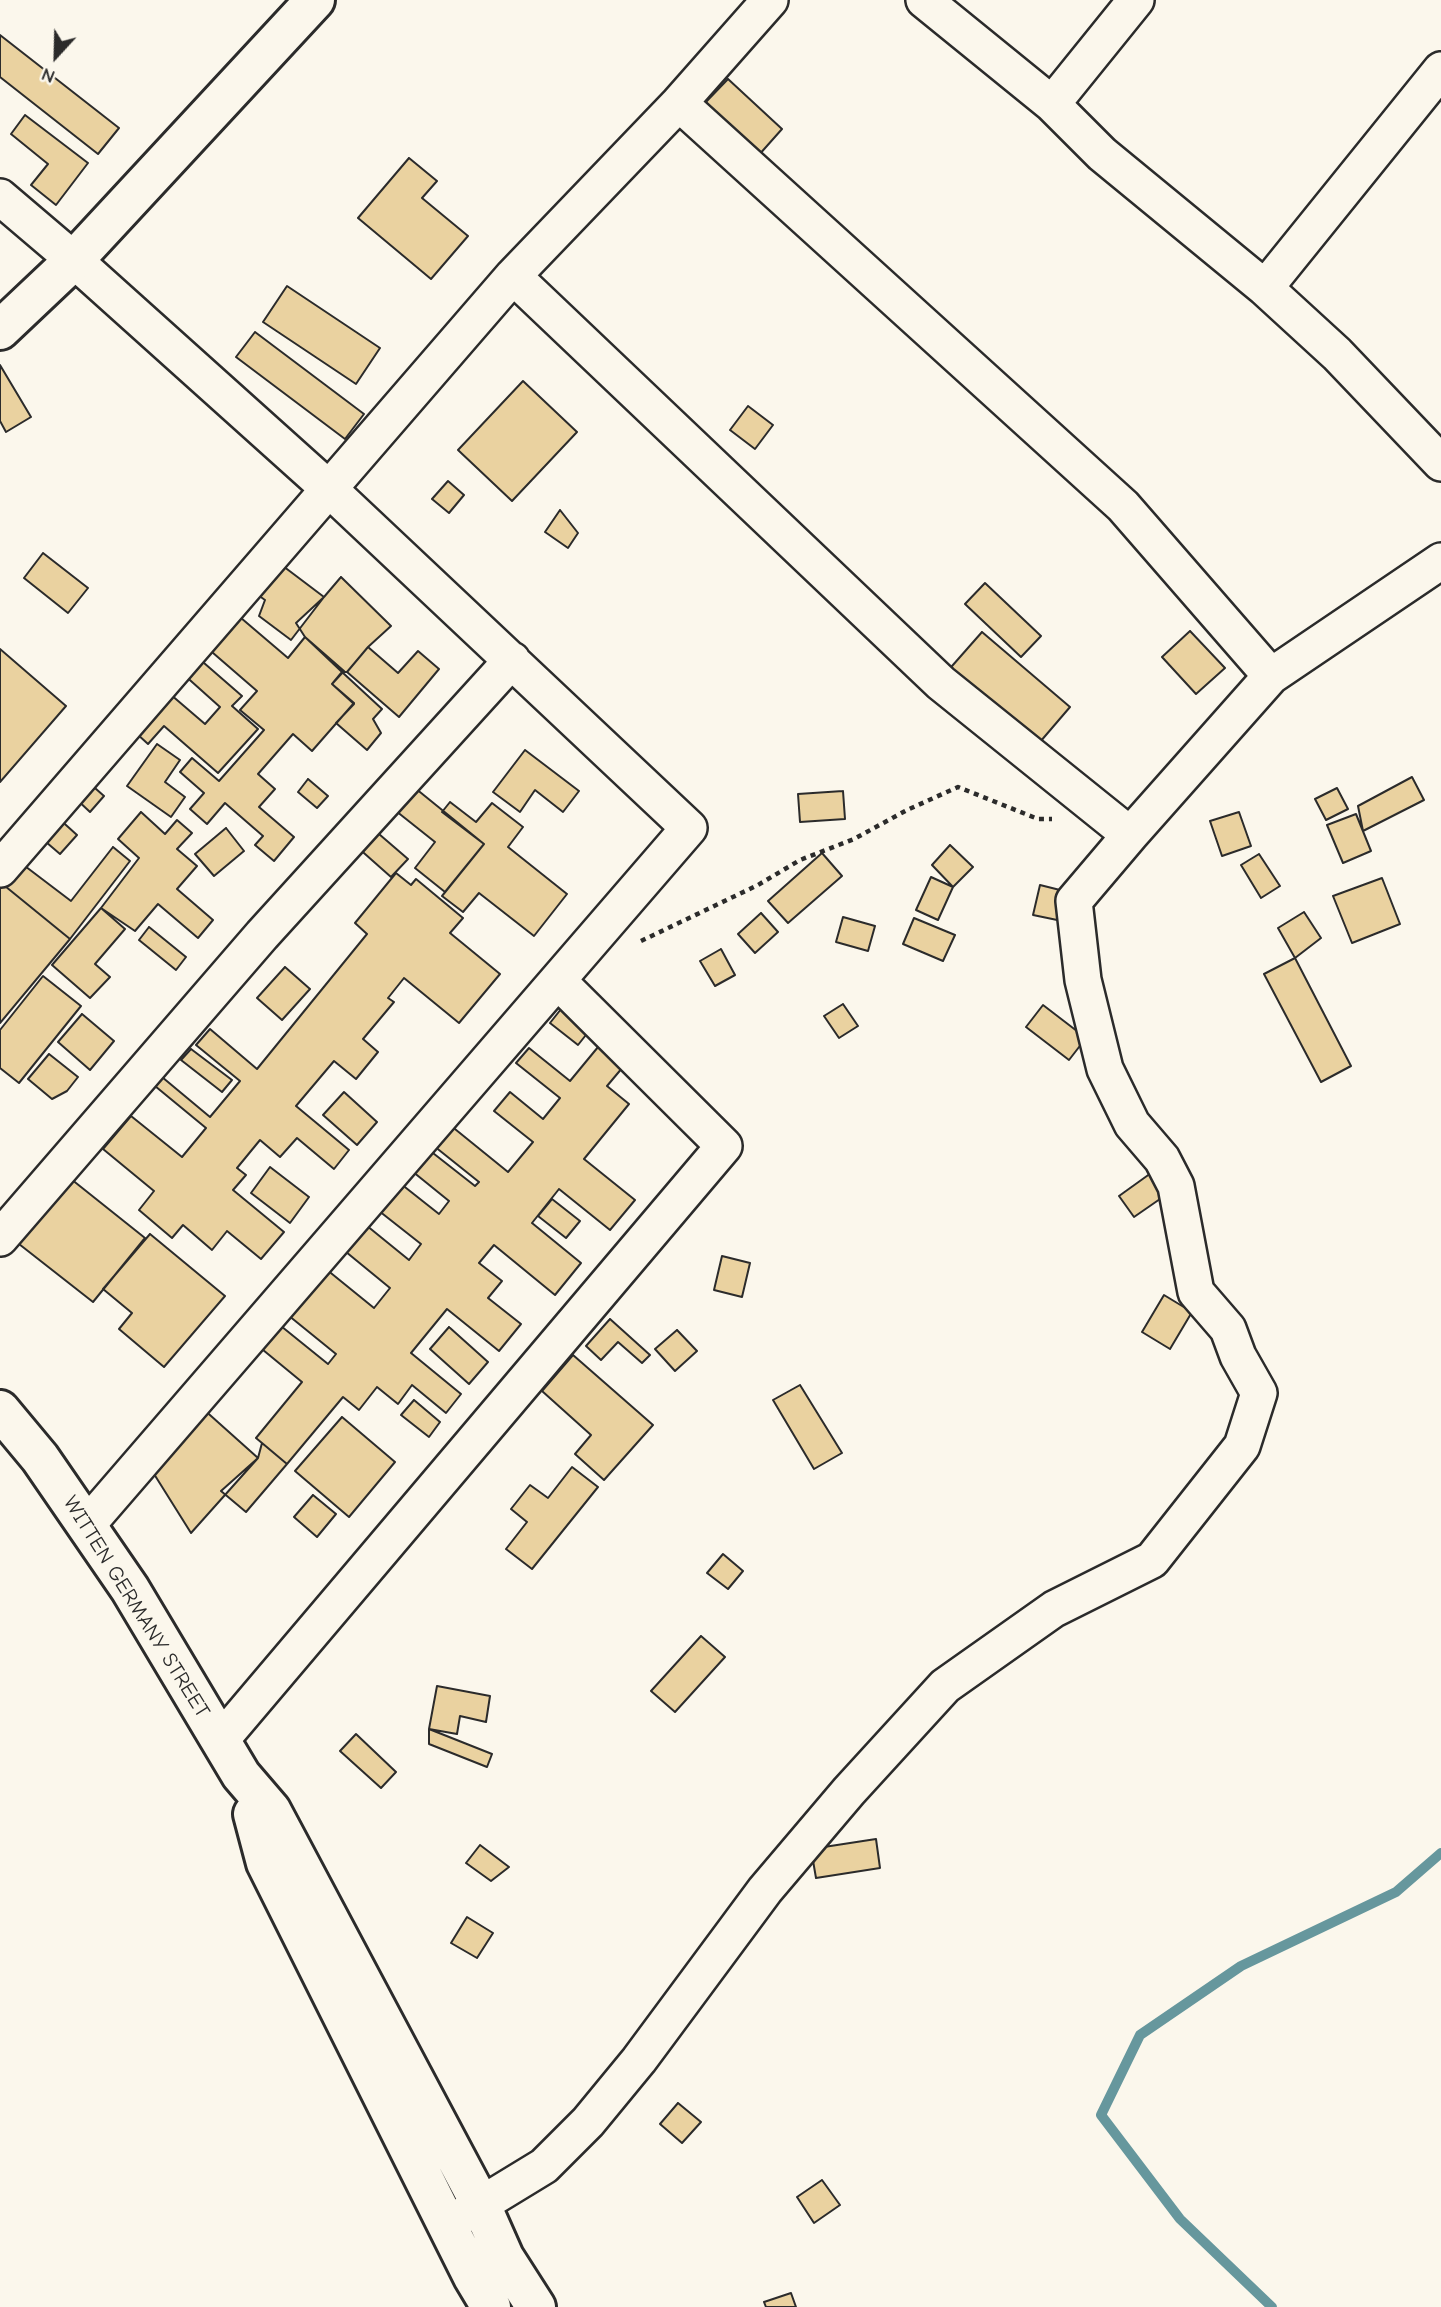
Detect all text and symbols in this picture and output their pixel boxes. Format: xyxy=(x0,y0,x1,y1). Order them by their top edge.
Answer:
north arrow xyxy=(21,21,91,91)
text: N xyxy=(38,63,58,88)
street label: WITTEN GERMANY STREET xyxy=(57,1491,215,1723)

